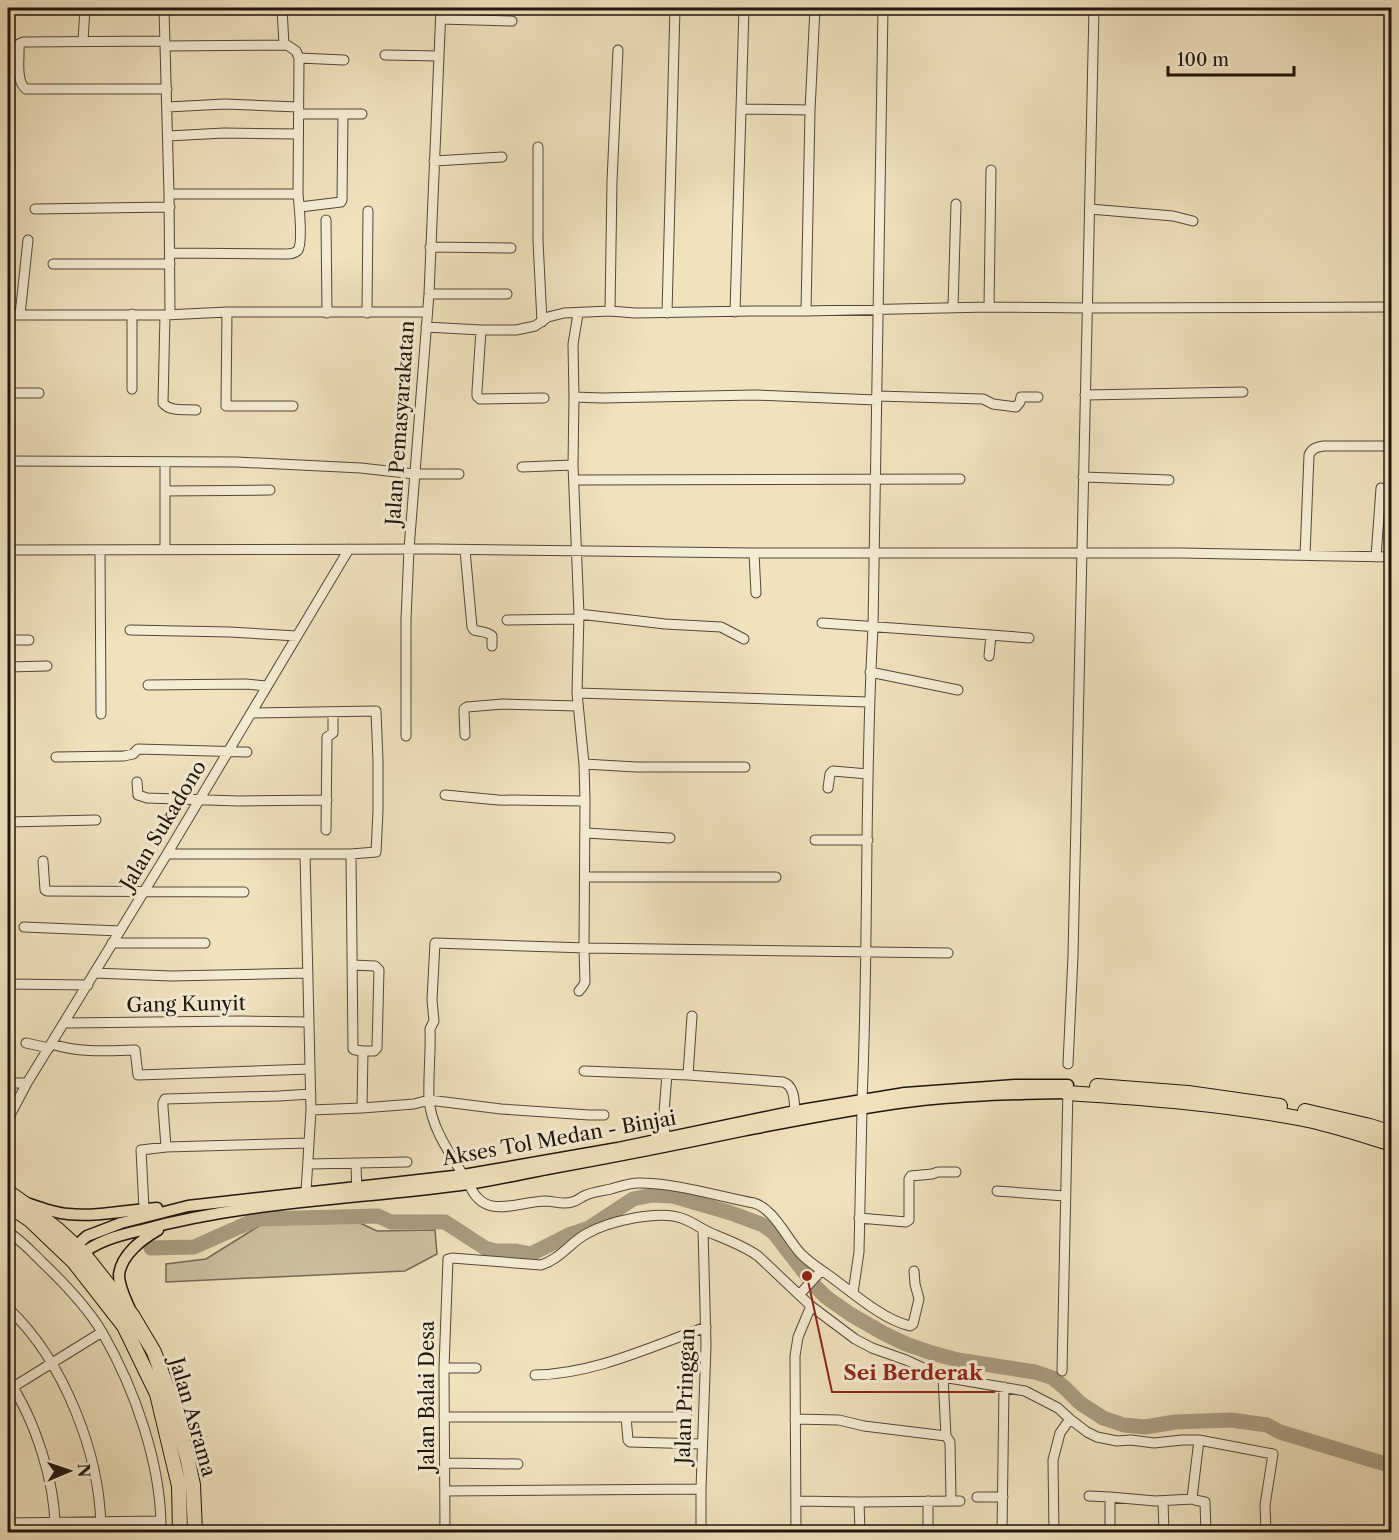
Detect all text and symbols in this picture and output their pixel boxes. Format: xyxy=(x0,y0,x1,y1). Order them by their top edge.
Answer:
scale bar xyxy=(1168,39,1294,77)
text: 100 m xyxy=(1177,49,1229,71)
street label: Jalan Pemasyarakatan xyxy=(381,319,419,529)
street label: Jalan Sukadono xyxy=(113,756,211,897)
street label: Gang Kunyit xyxy=(126,991,246,1017)
street label: Akses Tol Medan - Binjai xyxy=(439,1106,678,1171)
street label: Jalan Balai Desa xyxy=(415,1320,439,1474)
street label: Jalan Pringgan xyxy=(671,1327,699,1467)
street label: Jalan Asrama xyxy=(164,1352,222,1480)
callout: Sei Berderak xyxy=(832,1353,995,1392)
text: Sei Berderak xyxy=(843,1360,984,1385)
north arrow xyxy=(39,1441,99,1501)
text: N xyxy=(74,1463,94,1478)

